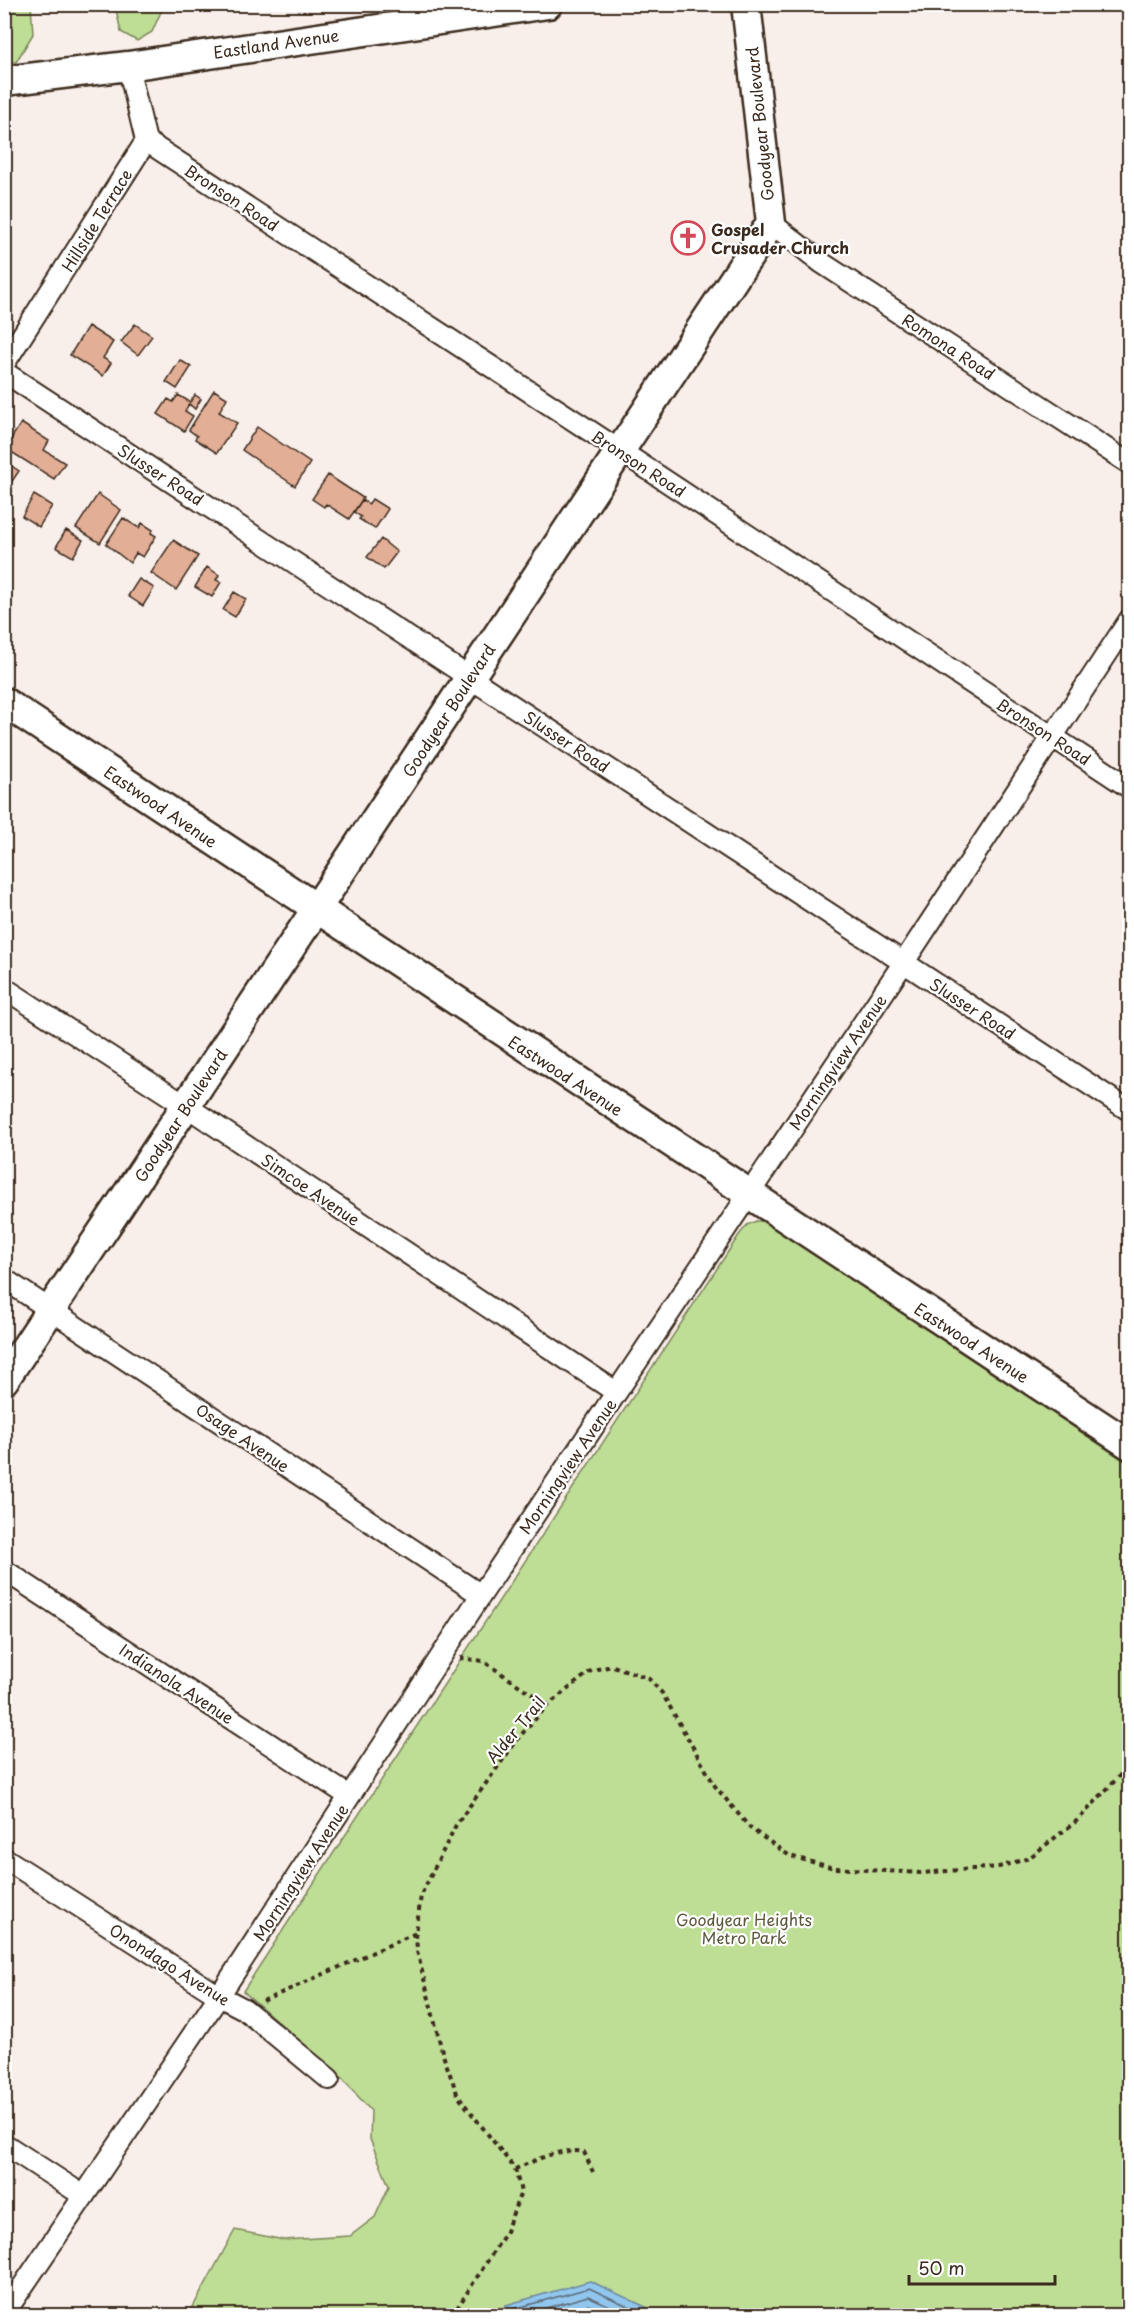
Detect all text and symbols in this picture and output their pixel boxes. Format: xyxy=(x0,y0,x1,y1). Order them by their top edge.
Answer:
street label: Eastland Avenue xyxy=(212,22,341,64)
street label: Goodyear Boulevard xyxy=(739,46,779,202)
street label: Bronson Road xyxy=(180,157,284,237)
street label: Hillside Terrace xyxy=(55,164,137,276)
place label: Gospel Crusader Church xyxy=(711,217,849,259)
church icon: Gospel Crusader Church xyxy=(670,220,706,256)
street label: Romona Road xyxy=(898,307,1000,385)
street label: Bronson Road xyxy=(587,423,691,503)
street label: Slusser Road xyxy=(113,437,209,511)
street label: Goodyear Boulevard xyxy=(396,638,500,781)
street label: Bronson Road xyxy=(992,691,1096,771)
street label: Slusser Road xyxy=(519,704,615,778)
street label: Eastwood Avenue xyxy=(100,759,223,853)
street label: Slusser Road xyxy=(925,971,1021,1045)
street label: Morningview Avenue xyxy=(783,989,892,1135)
street label: Eastwood Avenue xyxy=(504,1029,628,1121)
street label: Goodyear Boulevard xyxy=(128,1043,232,1186)
street label: Simcoe Avenue xyxy=(257,1147,365,1231)
street label: Eastwood Avenue xyxy=(910,1296,1034,1388)
street label: Morningview Avenue xyxy=(513,1393,622,1539)
street label: Osage Avenue xyxy=(191,1397,295,1477)
street label: Indianola Avenue xyxy=(115,1637,239,1729)
street label: Alder Trail xyxy=(480,1690,550,1768)
street label: Morningview Avenue xyxy=(247,1799,354,1945)
park label: Goodyear Heights Metro Park xyxy=(676,1907,812,1949)
street label: Onondago Avenue xyxy=(105,1917,235,2011)
scale bar xyxy=(909,2248,1054,2286)
text: 50 m xyxy=(918,2254,965,2281)

